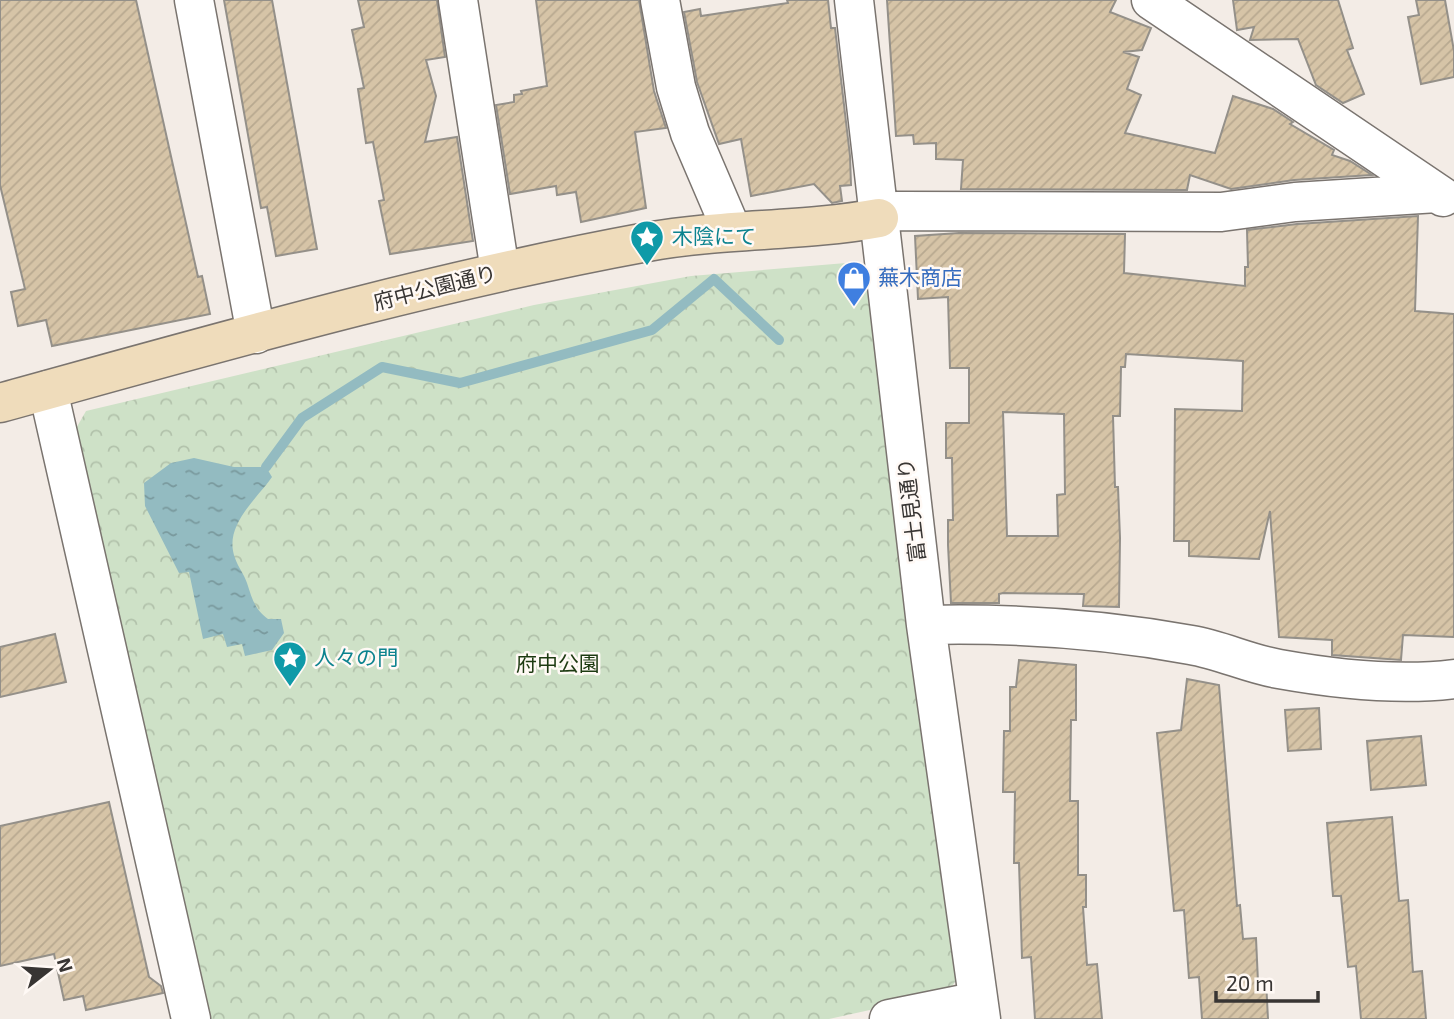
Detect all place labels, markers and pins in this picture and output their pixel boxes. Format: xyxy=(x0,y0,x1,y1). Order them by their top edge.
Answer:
place icon: 木陰にて xyxy=(628,218,666,267)
place label: 木陰にて xyxy=(672,223,756,248)
shop icon: 蕪木商店 xyxy=(835,259,873,308)
place label: 蕪木商店 xyxy=(878,264,962,289)
place icon: 人々の門 xyxy=(271,639,309,688)
place label: 人々の門 xyxy=(314,644,398,669)

